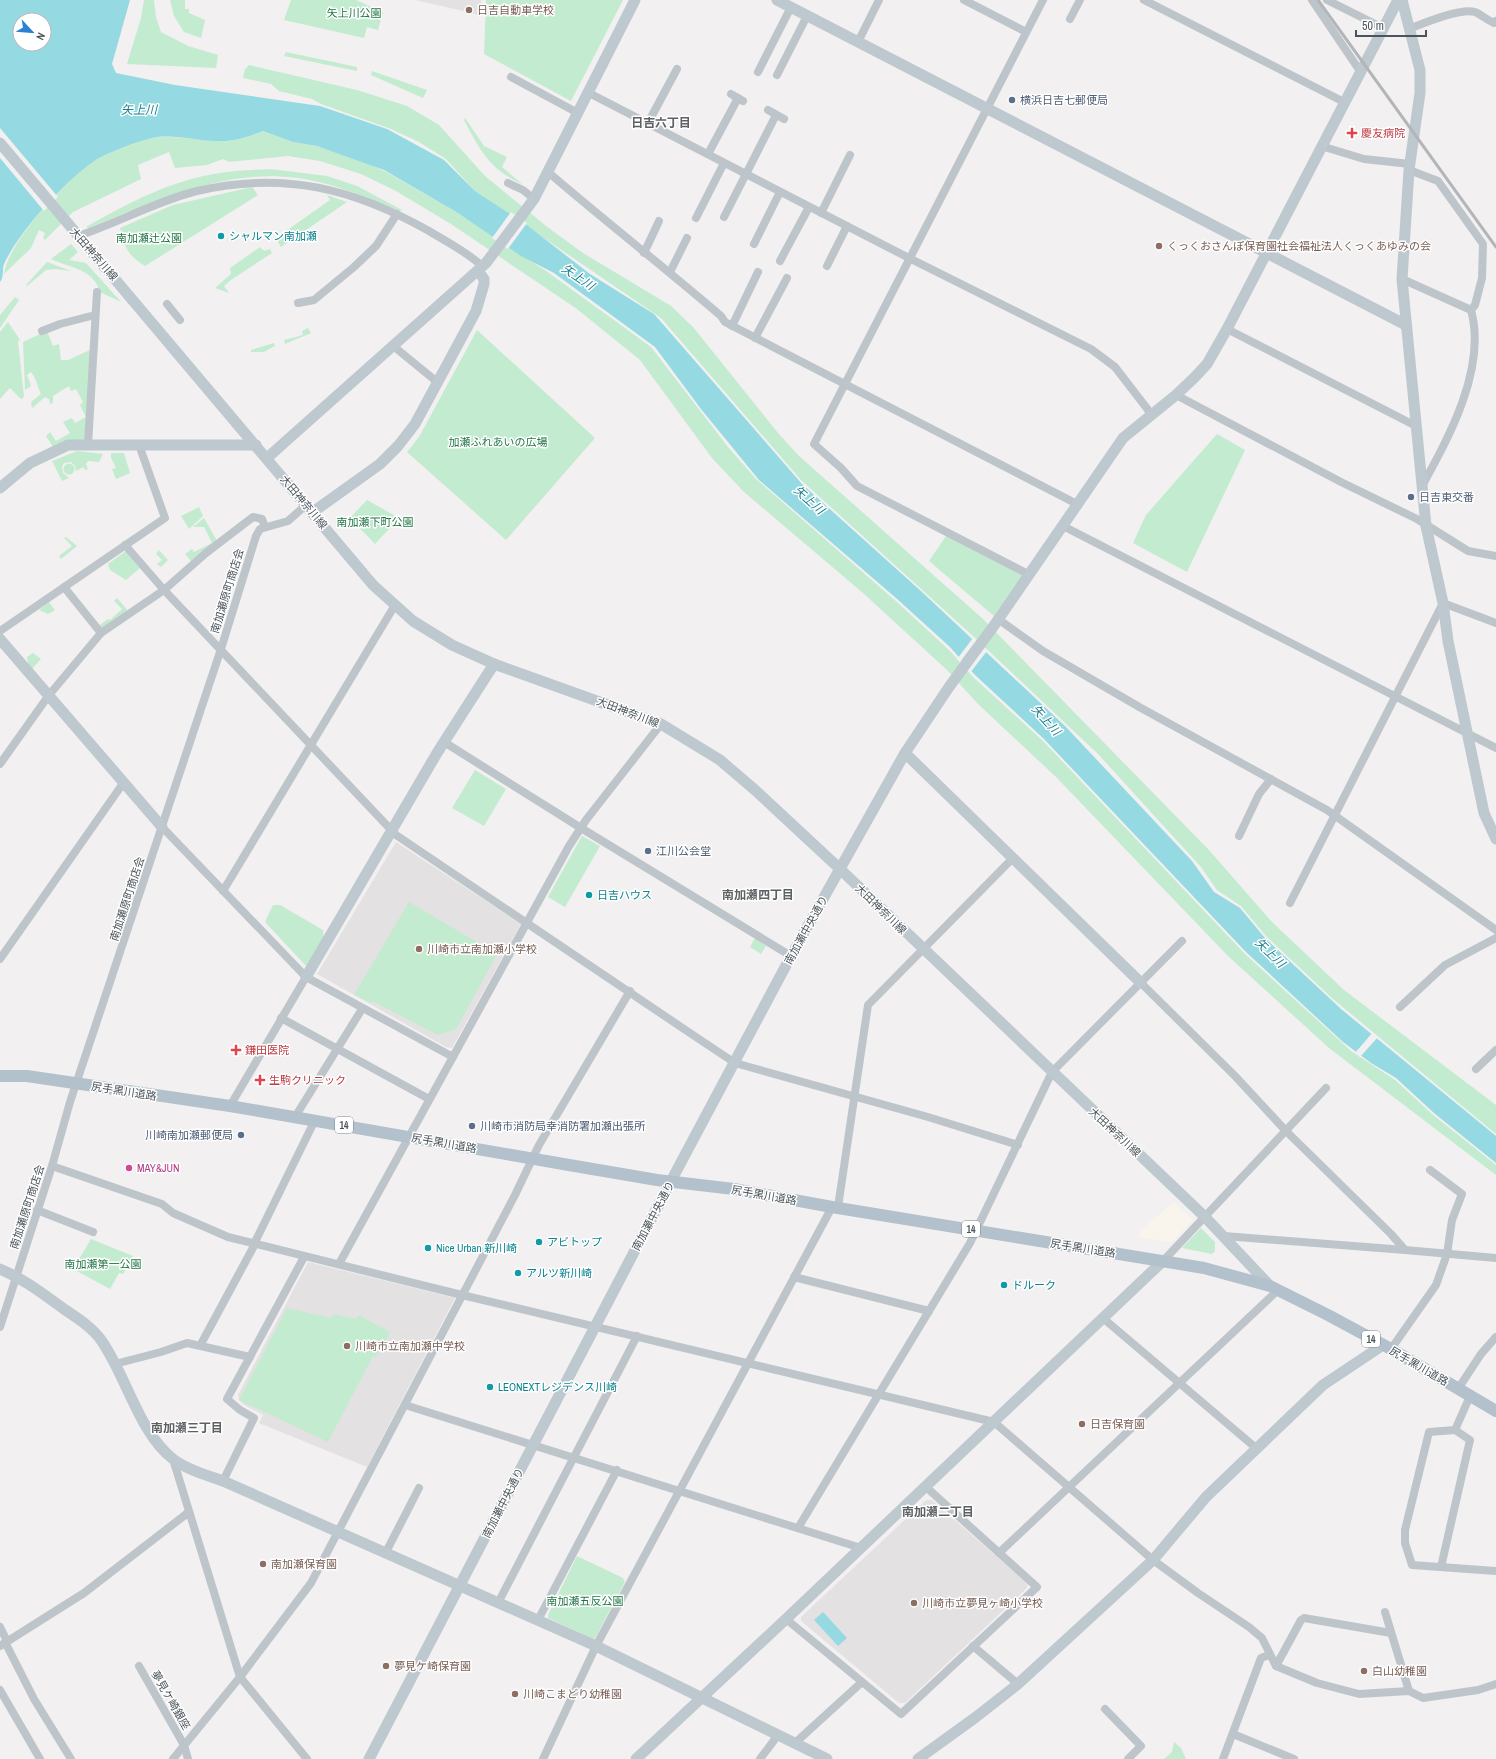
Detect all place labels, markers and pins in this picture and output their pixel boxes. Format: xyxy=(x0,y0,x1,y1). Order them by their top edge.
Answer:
place label: 日吉自動車学校 xyxy=(477,3,554,17)
marker: 日吉自動車学校 xyxy=(464,5,474,15)
place label: 横浜日吉七郵便局 xyxy=(1020,93,1108,107)
marker: 横浜日吉七郵便局 xyxy=(1007,95,1017,105)
place label: 慶友病院 xyxy=(1361,126,1405,140)
marker: 慶友病院 xyxy=(1346,127,1358,139)
place label: シャルマン南加瀬 xyxy=(229,229,317,243)
marker: シャルマン南加瀬 xyxy=(216,231,226,241)
place label: くっくおさんぽ保育園社会福祉法人くっくあゆみの会 xyxy=(1167,239,1431,253)
marker: くっくおさんぽ保育園社会福祉法人くっくあゆみの会 xyxy=(1154,241,1164,251)
place label: 日吉東交番 xyxy=(1419,490,1474,504)
marker: 日吉東交番 xyxy=(1406,492,1416,502)
place label: 江川公会堂 xyxy=(656,844,711,858)
marker: 江川公会堂 xyxy=(643,846,653,856)
place label: 日吉ハウス xyxy=(597,888,652,902)
marker: 日吉ハウス xyxy=(584,890,594,900)
place label: 川崎市立南加瀬小学校 xyxy=(427,942,537,956)
marker: 川崎市立南加瀬小学校 xyxy=(414,944,424,954)
place label: 鎌田医院 xyxy=(245,1043,289,1057)
marker: 鎌田医院 xyxy=(230,1044,242,1056)
place label: 生駒クリニック xyxy=(269,1073,346,1087)
marker: 生駒クリニック xyxy=(254,1074,266,1086)
place label: 川崎市消防局幸消防署加瀬出張所 xyxy=(480,1119,646,1133)
marker: 川崎市消防局幸消防署加瀬出張所 xyxy=(467,1121,477,1131)
place label: 川崎南加瀬郵便局 xyxy=(145,1128,233,1142)
marker: 川崎南加瀬郵便局 xyxy=(236,1130,246,1140)
place label: MAY&JUN xyxy=(137,1161,179,1175)
marker: MAY&JUN xyxy=(124,1163,134,1173)
place label: アビトップ xyxy=(547,1235,602,1249)
marker: アビトップ xyxy=(534,1237,544,1247)
place label: Nice Urban 新川崎 xyxy=(436,1241,517,1255)
marker: Nice Urban 新川崎 xyxy=(423,1243,433,1253)
place label: アルツ新川崎 xyxy=(526,1266,592,1280)
marker: アルツ新川崎 xyxy=(513,1268,523,1278)
place label: ドルーク xyxy=(1012,1278,1056,1292)
marker: ドルーク xyxy=(999,1280,1009,1290)
place label: 川崎市立南加瀬中学校 xyxy=(355,1339,465,1353)
marker: 川崎市立南加瀬中学校 xyxy=(342,1341,352,1351)
place label: LEONEXTレジデンス川崎 xyxy=(498,1380,617,1394)
marker: LEONEXTレジデンス川崎 xyxy=(485,1382,495,1392)
place label: 日吉保育園 xyxy=(1090,1417,1145,1431)
marker: 日吉保育園 xyxy=(1077,1419,1087,1429)
place label: 南加瀬保育園 xyxy=(271,1557,337,1571)
marker: 南加瀬保育園 xyxy=(258,1559,268,1569)
place label: 川崎市立夢見ヶ崎小学校 xyxy=(922,1596,1043,1610)
marker: 川崎市立夢見ヶ崎小学校 xyxy=(909,1598,919,1608)
place label: 夢見ケ崎保育園 xyxy=(394,1659,471,1673)
marker: 夢見ケ崎保育園 xyxy=(381,1661,391,1671)
place label: 白山幼稚園 xyxy=(1372,1664,1427,1678)
marker: 白山幼稚園 xyxy=(1359,1666,1369,1676)
place label: 川崎こまどり幼稚園 xyxy=(523,1687,622,1701)
marker: 川崎こまどり幼稚園 xyxy=(510,1689,520,1699)

